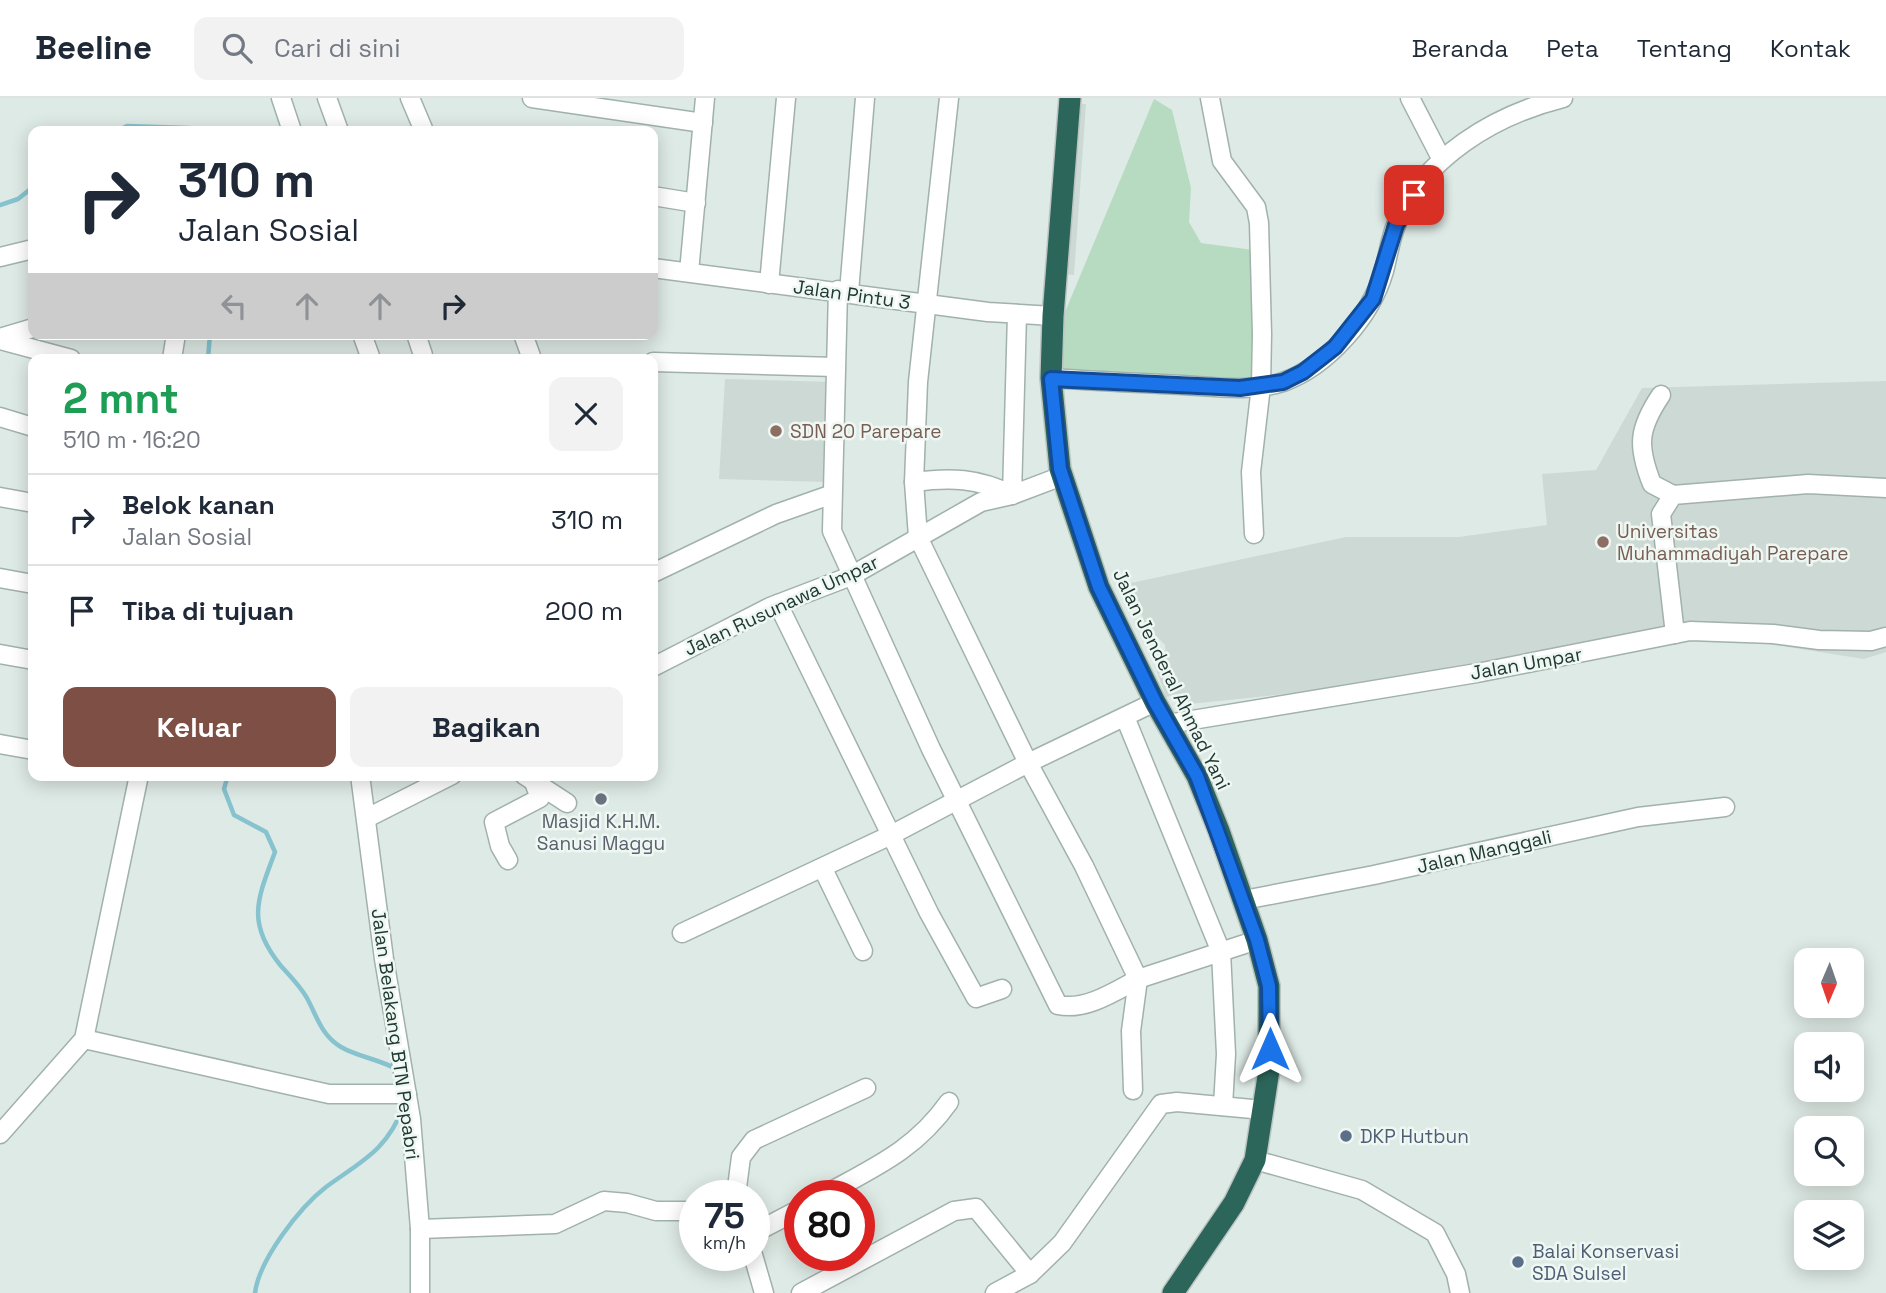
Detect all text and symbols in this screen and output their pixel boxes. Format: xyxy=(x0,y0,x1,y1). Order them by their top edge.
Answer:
search box xyxy=(194,17,684,80)
text: Beeline xyxy=(35,27,152,69)
icon: search xyxy=(218,29,256,67)
text: Cari di sini xyxy=(274,31,401,65)
text: Beranda xyxy=(1412,33,1508,64)
text: Peta xyxy=(1546,33,1599,64)
text: Tentang xyxy=(1637,33,1732,64)
text: Kontak xyxy=(1770,33,1851,64)
text: 310 m xyxy=(178,149,315,211)
icon: right xyxy=(63,154,154,245)
pin xyxy=(1384,165,1444,225)
icon: arrive xyxy=(1395,176,1433,214)
text: Jalan Sosial xyxy=(178,210,359,250)
street label: Jalan Pintu 3 xyxy=(792,274,912,315)
icon: left xyxy=(215,287,253,325)
icon: ahead xyxy=(288,287,326,325)
icon: ahead xyxy=(361,287,399,325)
icon: right xyxy=(434,287,472,325)
text: 2 mnt xyxy=(63,372,179,425)
button: close xyxy=(549,377,623,451)
place label: SDN 20 Parepare xyxy=(790,419,942,444)
marker: SDN 20 Parepare xyxy=(768,423,784,439)
text: 510 m · 16:20 xyxy=(63,425,201,455)
text: Belok kanan xyxy=(122,488,275,522)
icon: right xyxy=(63,501,101,539)
text: 310 m xyxy=(551,503,623,537)
place label: Universitas Muhammadiyah Parepare xyxy=(1617,519,1848,566)
text: Jalan Sosial xyxy=(122,522,252,552)
marker: Universitas Muhammadiyah Parepare xyxy=(1595,534,1611,550)
street label: Jalan Rusunawa Umpar xyxy=(680,549,882,662)
street label: Jalan Jenderal Ahmad Yani xyxy=(1107,565,1236,794)
icon: arrive xyxy=(63,592,101,630)
text: Tiba di tujuan xyxy=(122,594,294,628)
text: 200 m xyxy=(545,594,623,628)
street label: Jalan Umpar xyxy=(1468,641,1584,686)
button: Keluar xyxy=(63,687,336,767)
button: Bagikan xyxy=(350,687,623,767)
marker: Masjid K.H.M. Sanusi Maggu xyxy=(593,791,609,807)
place label: Masjid K.H.M. Sanusi Maggu xyxy=(537,809,665,856)
street label: Jalan Manggali xyxy=(1414,824,1554,879)
street label: Jalan Belakang BTN Pepabri xyxy=(365,907,426,1161)
north arrow xyxy=(1794,948,1864,1018)
map controls xyxy=(1794,948,1864,1270)
position arrow xyxy=(1233,1012,1307,1086)
button: sound xyxy=(1794,1032,1864,1102)
button: search xyxy=(1794,1116,1864,1186)
place label: DKP Hutbun xyxy=(1360,1124,1469,1149)
marker: DKP Hutbun xyxy=(1338,1128,1354,1144)
speed limit sign: 80 xyxy=(784,1180,875,1271)
text: 75 xyxy=(704,1194,745,1238)
button: layers xyxy=(1794,1200,1864,1270)
text: km/h xyxy=(703,1231,746,1254)
place label: Balai Konservasi SDA Sulsel xyxy=(1532,1239,1679,1286)
marker: Balai Konservasi SDA Sulsel xyxy=(1510,1254,1526,1270)

